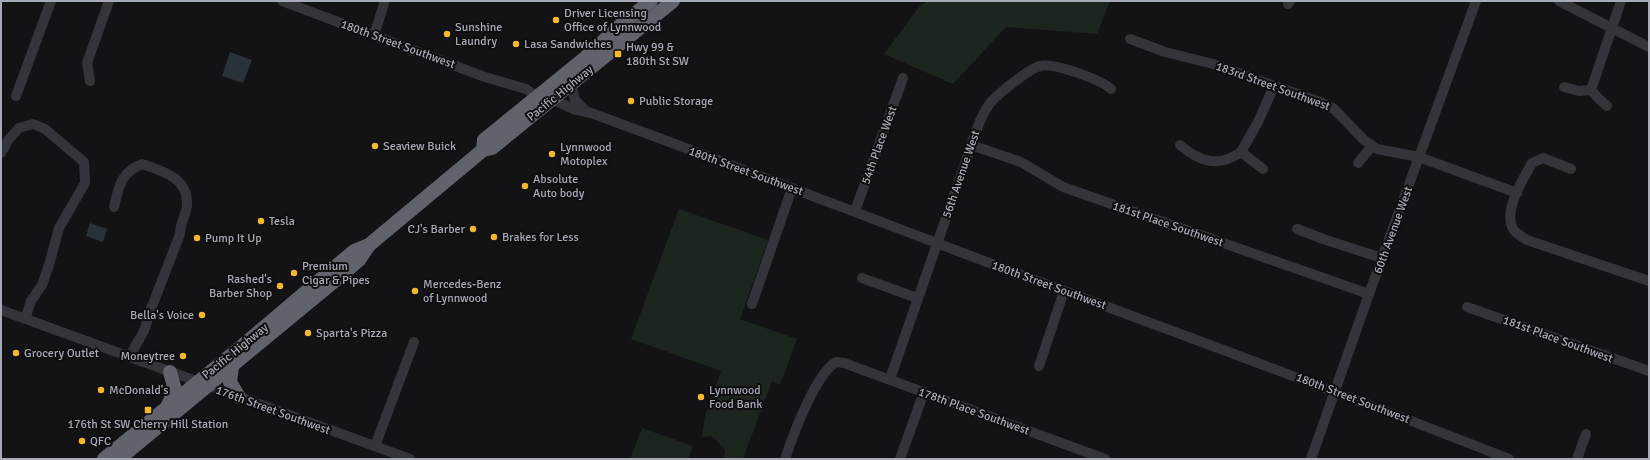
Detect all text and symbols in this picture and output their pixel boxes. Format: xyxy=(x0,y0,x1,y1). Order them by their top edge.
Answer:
place label: Driver Licensing Office of Lynnwood xyxy=(564,6,661,35)
marker: Driver Licensing Office of Lynnwood xyxy=(551,15,561,25)
street label: 180th Street Southwest xyxy=(339,17,457,72)
place label: Sunshine Laundry xyxy=(455,20,502,49)
marker: Sunshine Laundry xyxy=(442,29,452,39)
place label: Lasa Sandwiches xyxy=(524,37,611,52)
marker: Lasa Sandwiches xyxy=(511,39,521,49)
place label: Hwy 99 & 180th St SW xyxy=(626,40,689,69)
marker: Hwy 99 & 180th St SW xyxy=(613,49,623,59)
street label: 183rd Street Southwest xyxy=(1214,59,1332,114)
street label: Pacific Highway xyxy=(524,62,597,125)
place label: Public Storage xyxy=(639,94,713,109)
marker: Public Storage xyxy=(626,96,636,106)
street label: 54th Place West xyxy=(858,104,901,186)
street label: 56th Avenue West xyxy=(939,128,983,220)
place label: Seaview Buick xyxy=(383,139,456,154)
place label: Lynnwood Motoplex xyxy=(560,140,612,169)
marker: Seaview Buick xyxy=(370,141,380,151)
street label: 180th Street Southwest xyxy=(687,144,805,199)
marker: Lynnwood Motoplex xyxy=(547,149,557,159)
place label: Absolute Auto body xyxy=(533,172,585,201)
marker: Absolute Auto body xyxy=(520,181,530,191)
street label: 60th Avenue West xyxy=(1371,185,1416,276)
street label: 181st Place Southwest xyxy=(1110,198,1225,250)
place label: Tesla xyxy=(269,214,295,229)
marker: Tesla xyxy=(256,216,266,226)
place label: CJ's Barber xyxy=(408,222,466,237)
marker: CJ's Barber xyxy=(468,224,478,234)
place label: Brakes for Less xyxy=(502,230,579,245)
place label: Pump It Up xyxy=(205,231,262,246)
marker: Brakes for Less xyxy=(489,232,499,242)
marker: Pump It Up xyxy=(192,233,202,243)
street label: 180th Street Southwest xyxy=(990,258,1108,313)
place label: Premium Cigar & Pipes xyxy=(302,259,370,288)
marker: Premium Cigar & Pipes xyxy=(289,268,299,278)
place label: Rashed's Barber Shop xyxy=(209,272,272,301)
place label: Mercedes-Benz of Lynnwood xyxy=(423,277,501,306)
marker: Rashed's Barber Shop xyxy=(275,281,285,291)
marker: Mercedes-Benz of Lynnwood xyxy=(410,286,420,296)
place label: Bella's Voice xyxy=(130,308,194,323)
marker: Bella's Voice xyxy=(197,310,207,320)
street label: 181st Place Southwest xyxy=(1501,313,1615,366)
street label: Pacific Highway xyxy=(199,320,272,383)
place label: Sparta's Pizza xyxy=(316,326,387,341)
marker: Sparta's Pizza xyxy=(303,328,313,338)
place label: Grocery Outlet xyxy=(24,346,99,361)
marker: Grocery Outlet xyxy=(11,348,21,358)
place label: Moneytree xyxy=(121,349,175,364)
marker: Moneytree xyxy=(178,351,188,361)
street label: 180th Street Southwest xyxy=(1294,370,1412,427)
place label: McDonald's xyxy=(109,383,169,398)
street label: 176th Street Southwest xyxy=(214,383,332,438)
place label: Lynnwood Food Bank xyxy=(709,383,762,412)
street label: 178th Place Southwest xyxy=(916,384,1032,439)
marker: McDonald's xyxy=(96,385,106,395)
marker: Lynnwood Food Bank xyxy=(696,392,706,402)
marker: 176th St SW Cherry Hill Station xyxy=(143,405,153,415)
place label: 176th St SW Cherry Hill Station xyxy=(68,417,228,432)
place label: QFC xyxy=(90,434,111,449)
marker: QFC xyxy=(77,436,87,446)

